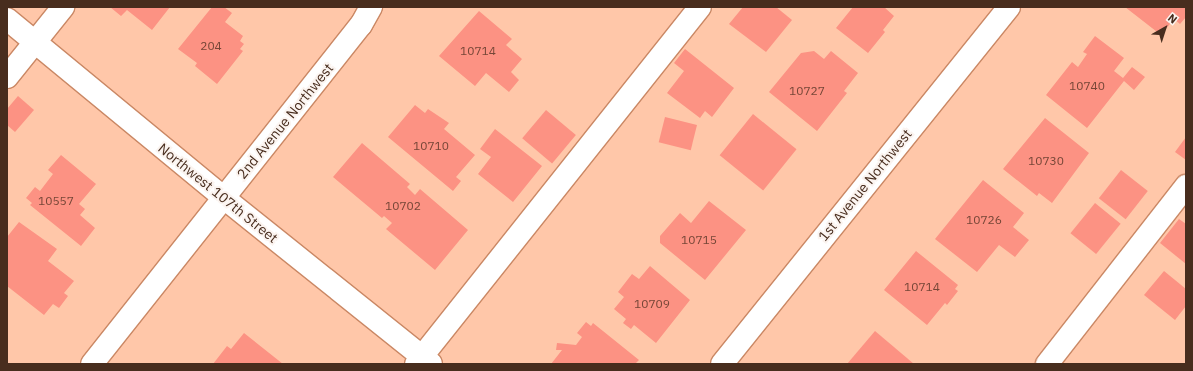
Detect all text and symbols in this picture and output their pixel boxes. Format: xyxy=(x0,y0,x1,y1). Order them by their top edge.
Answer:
north arrow xyxy=(1145,8,1185,48)
text: N xyxy=(1165,11,1180,27)
house number: 204 xyxy=(200,39,222,53)
house number: 10714 xyxy=(460,44,496,58)
street label: 2nd Avenue Northwest xyxy=(233,60,337,182)
house number: 10740 xyxy=(1069,79,1105,93)
house number: 10727 xyxy=(789,84,825,98)
street label: 1st Avenue Northwest xyxy=(815,126,915,244)
house number: 10710 xyxy=(413,139,449,153)
street label: Northwest 107th Street xyxy=(155,140,281,246)
house number: 10730 xyxy=(1028,154,1064,168)
house number: 10557 xyxy=(38,194,74,208)
house number: 10702 xyxy=(385,199,421,213)
house number: 10726 xyxy=(966,213,1002,227)
house number: 10715 xyxy=(681,233,717,247)
house number: 10714 xyxy=(904,280,940,294)
house number: 10709 xyxy=(634,297,670,311)

